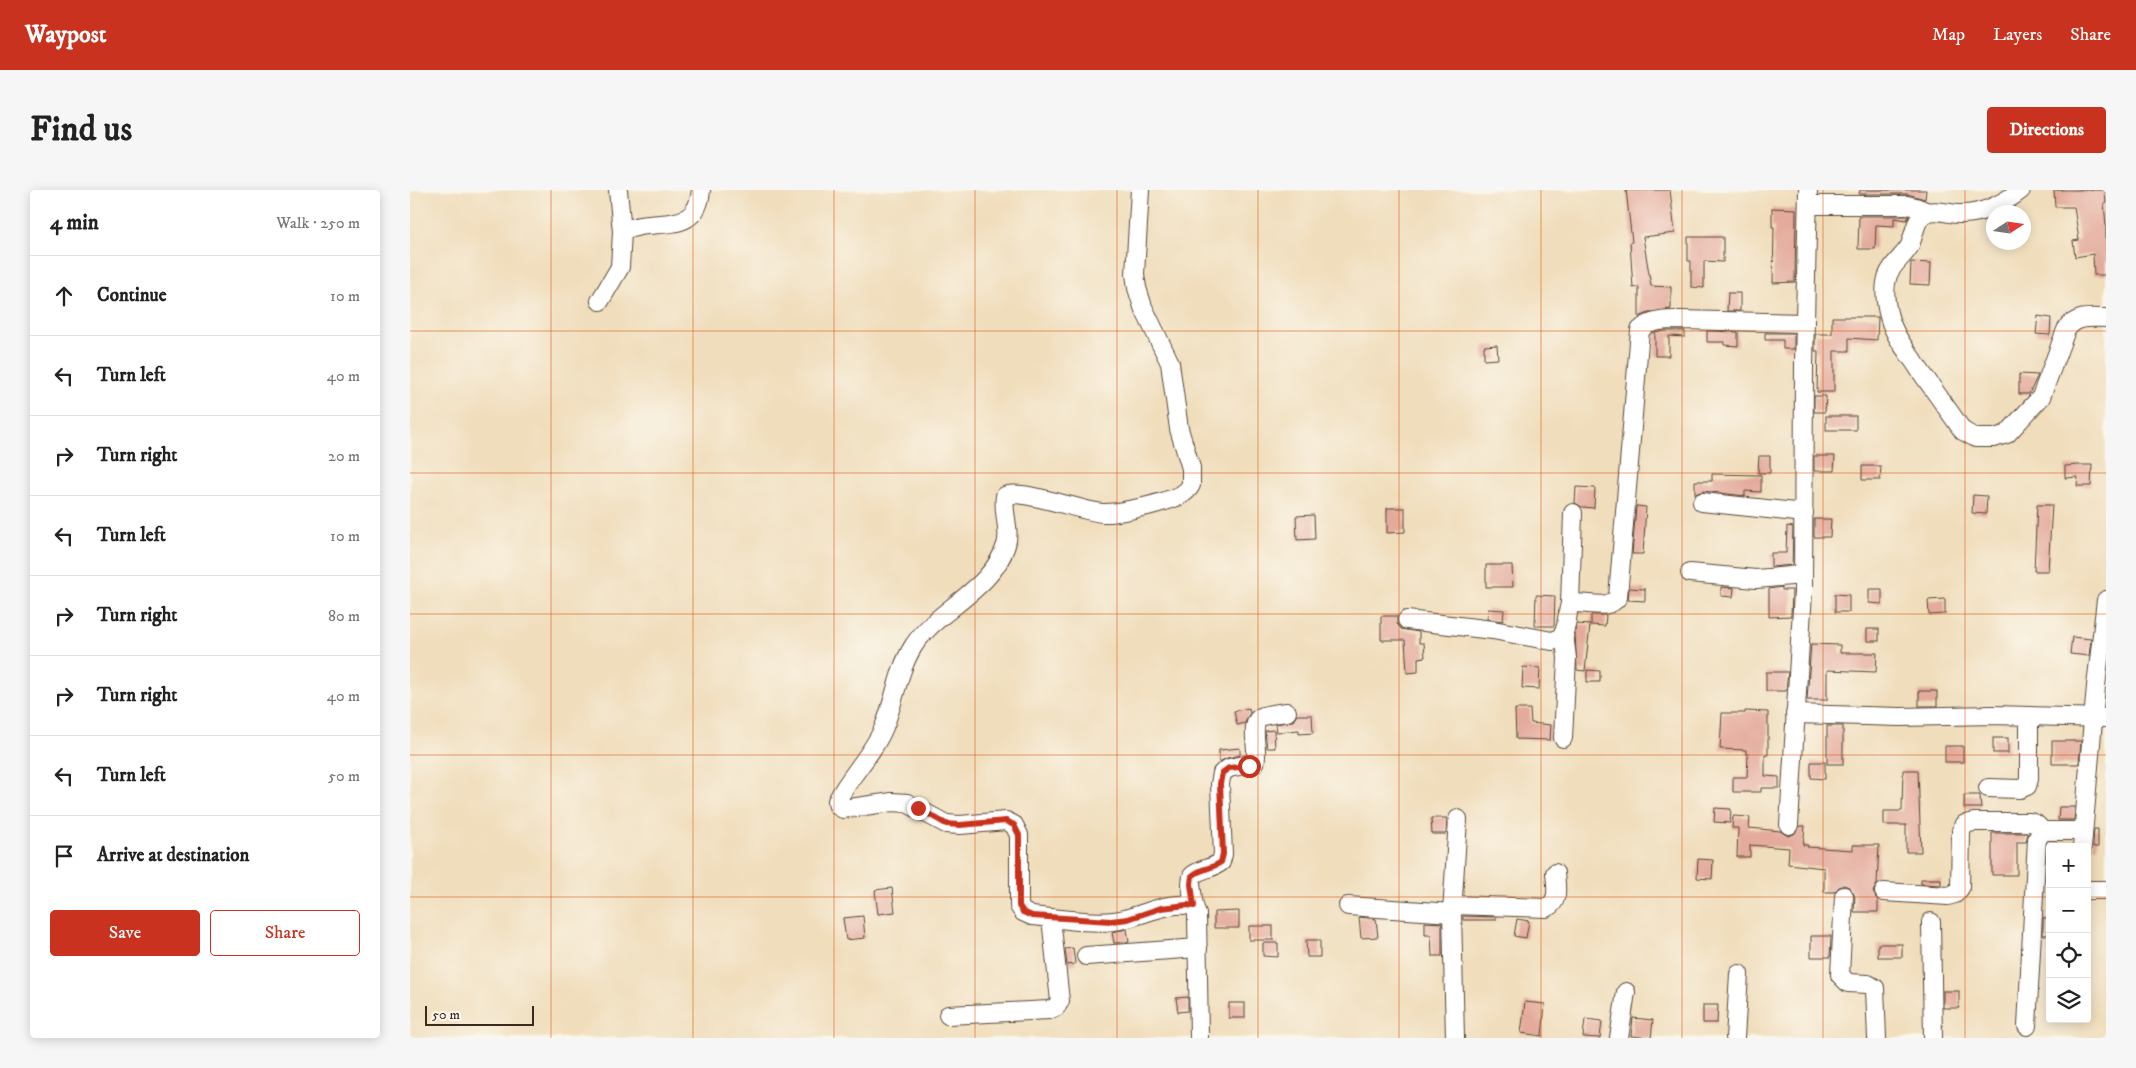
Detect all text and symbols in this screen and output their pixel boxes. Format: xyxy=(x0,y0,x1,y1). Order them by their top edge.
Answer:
text: Waypost xyxy=(25,20,106,50)
text: Map xyxy=(1932,24,1965,46)
text: Layers xyxy=(1993,24,2042,46)
text: Share xyxy=(2070,24,2111,46)
button: Directions xyxy=(1987,107,2106,153)
text: Find us xyxy=(30,108,132,152)
north arrow xyxy=(1986,205,2031,250)
text: 4 min xyxy=(50,210,99,236)
text: Walk · 250 m xyxy=(276,213,360,233)
icon: ahead xyxy=(50,282,78,310)
text: Continue xyxy=(97,284,167,307)
text: 10 m xyxy=(330,286,360,306)
icon: left xyxy=(50,362,78,390)
text: Turn left xyxy=(97,364,166,387)
text: 40 m xyxy=(327,366,360,386)
icon: right xyxy=(50,442,78,470)
text: Turn right xyxy=(97,444,177,467)
text: 20 m xyxy=(328,446,360,466)
icon: left xyxy=(50,522,78,550)
text: Turn left xyxy=(97,524,166,547)
text: 10 m xyxy=(330,526,360,546)
icon: right xyxy=(50,602,78,630)
text: Turn right xyxy=(97,604,177,627)
text: 80 m xyxy=(328,606,360,626)
icon: right xyxy=(50,682,78,710)
text: Turn right xyxy=(97,684,177,707)
text: 40 m xyxy=(327,686,360,706)
route start xyxy=(1238,755,1261,778)
icon: left xyxy=(50,762,78,790)
text: Turn left xyxy=(97,764,166,787)
text: 50 m xyxy=(328,766,360,786)
route end xyxy=(907,797,930,820)
icon: arrive xyxy=(50,842,78,870)
map controls xyxy=(2046,843,2091,1023)
button: + xyxy=(2046,843,2091,888)
text: Arrive at destination xyxy=(97,844,249,867)
button: − xyxy=(2046,888,2091,933)
button: Save xyxy=(50,910,200,956)
button: Share xyxy=(210,910,360,956)
button: locate xyxy=(2046,933,2091,978)
button: layers xyxy=(2046,978,2091,1023)
scale bar xyxy=(425,1003,534,1026)
text: 50 m xyxy=(432,1006,460,1024)

